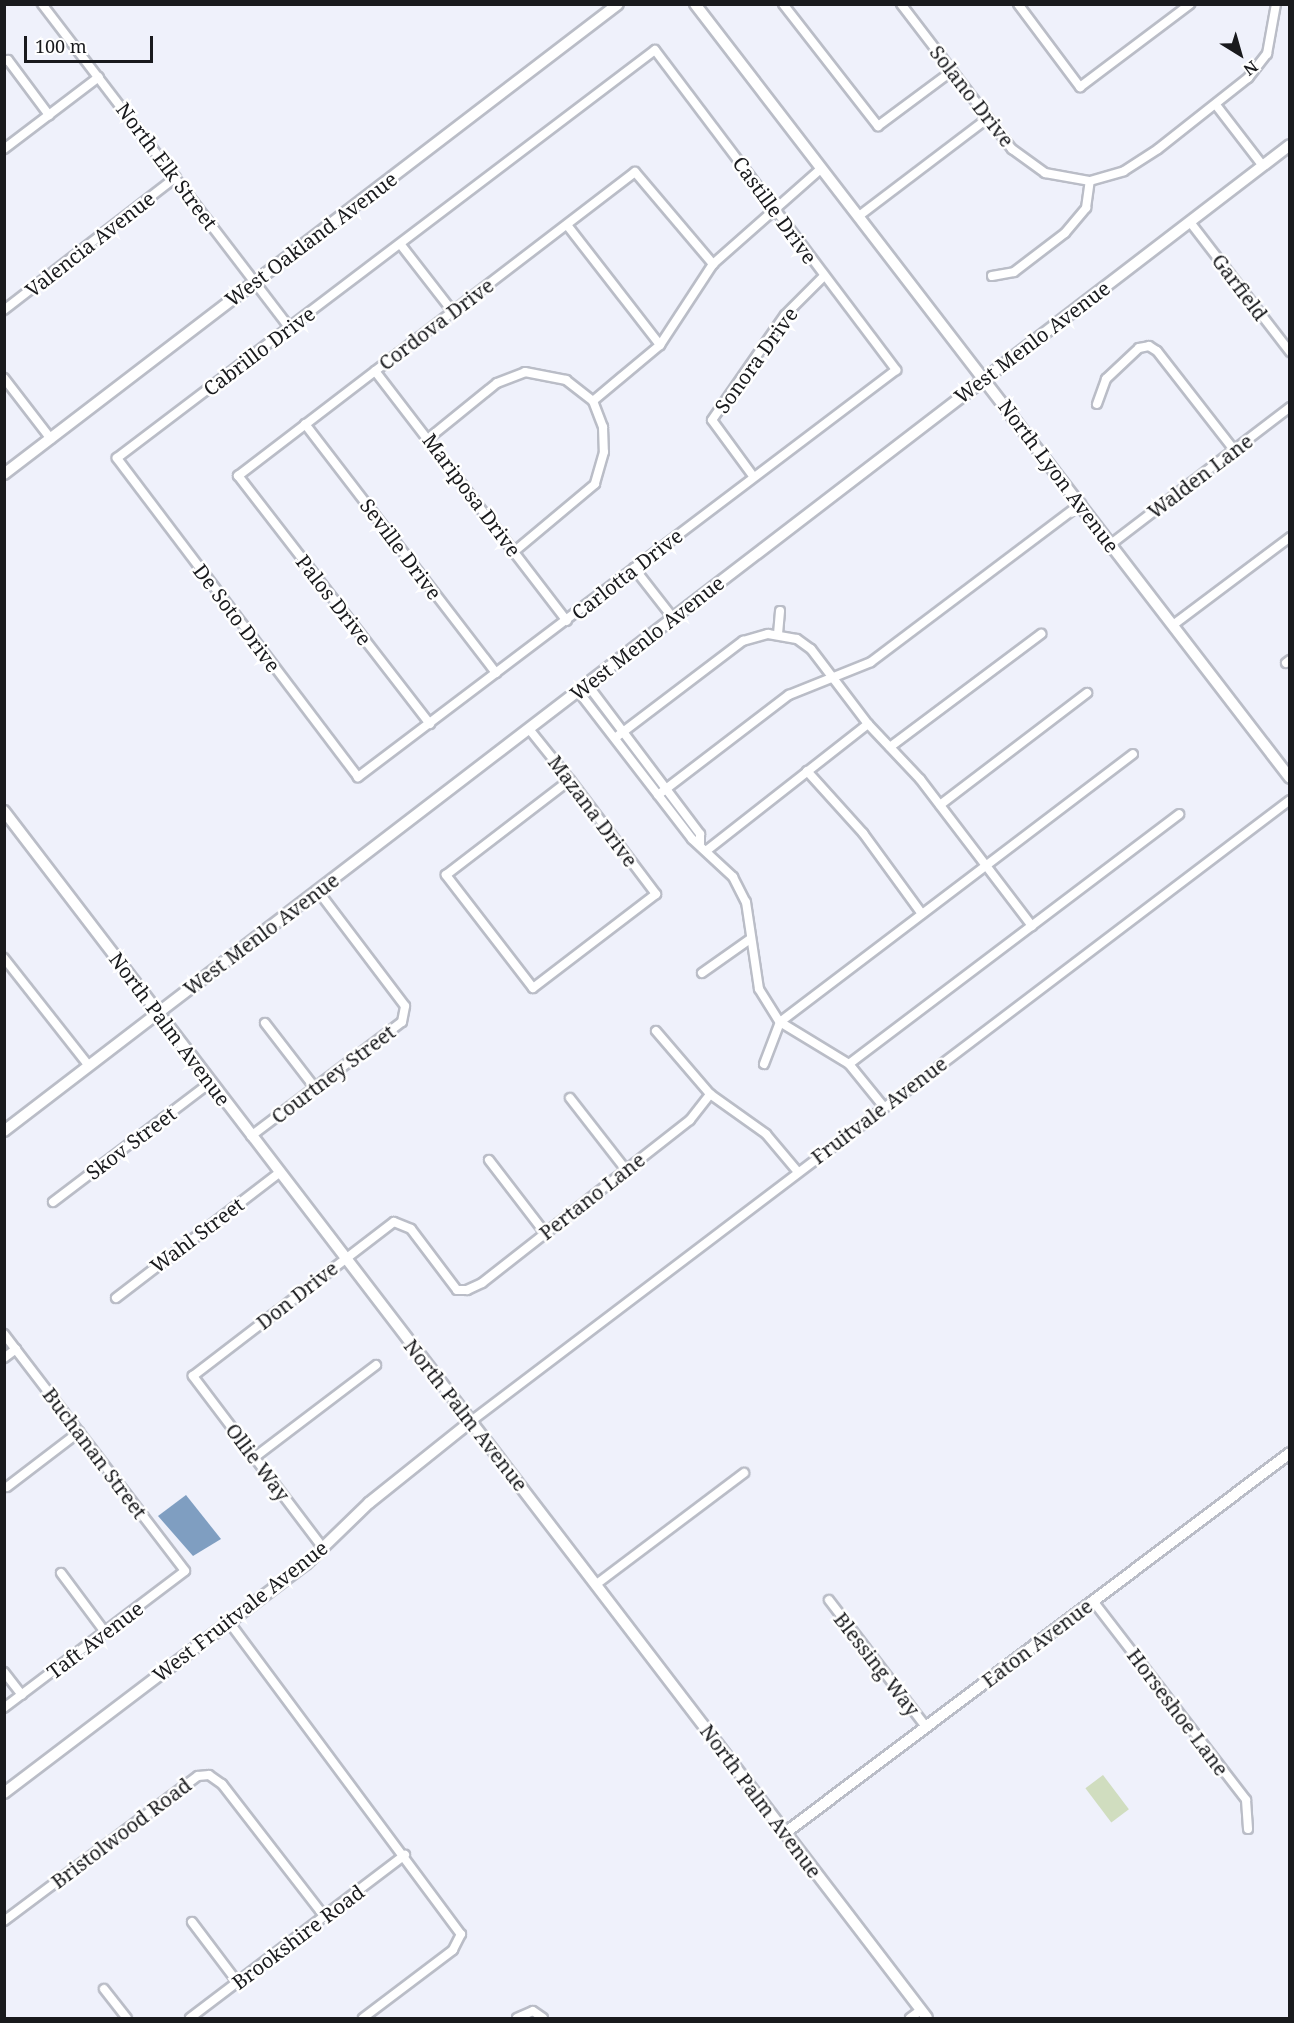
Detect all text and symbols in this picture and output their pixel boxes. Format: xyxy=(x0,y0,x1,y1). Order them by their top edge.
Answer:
scale bar xyxy=(27,24,156,62)
north arrow xyxy=(1210,24,1270,84)
text: 100 m xyxy=(35,34,87,58)
street label: Solano Drive xyxy=(925,40,1019,152)
text: N xyxy=(1239,56,1262,81)
street label: North Elk Street xyxy=(112,98,222,234)
street label: Castille Drive xyxy=(728,152,822,268)
street label: West Oakland Avenue xyxy=(220,167,402,311)
street label: Valencia Avenue xyxy=(21,186,159,302)
street label: Garfield xyxy=(1207,249,1273,325)
street label: Cordova Drive xyxy=(374,273,498,375)
street label: West Menlo Avenue xyxy=(950,276,1114,408)
street label: Cabrillo Drive xyxy=(199,301,319,401)
street label: Sonora Drive xyxy=(710,302,802,418)
street label: North Lyon Avenue xyxy=(994,395,1124,557)
street label: Mariposa Drive xyxy=(418,429,526,561)
street label: Walden Lane xyxy=(1143,429,1257,523)
street label: Seville Drive xyxy=(355,494,447,604)
street label: Carlotta Drive xyxy=(567,523,687,625)
street label: Palos Drive xyxy=(291,550,377,650)
street label: De Soto Drive xyxy=(189,559,285,677)
street label: West Menlo Avenue xyxy=(565,571,729,705)
street label: Mazana Drive xyxy=(543,750,643,872)
street label: West Menlo Avenue xyxy=(179,868,343,1000)
street label: North Palm Avenue xyxy=(104,947,236,1111)
street label: Courtney Street xyxy=(266,1020,400,1128)
street label: Fruitvale Avenue xyxy=(806,1051,952,1169)
street label: Skov Street xyxy=(81,1101,181,1185)
street label: Pertano Lane xyxy=(534,1147,650,1245)
street label: Wahl Street xyxy=(146,1192,248,1278)
street label: Don Drive xyxy=(251,1256,343,1334)
street label: North Palm Avenue xyxy=(399,1334,533,1496)
street label: Buchanan Street xyxy=(38,1383,152,1523)
street label: Ollie Way xyxy=(221,1418,295,1506)
street label: West Fruitvale Avenue xyxy=(148,1535,332,1687)
street label: Eaton Avenue xyxy=(977,1594,1097,1692)
street label: Taft Avenue xyxy=(42,1596,148,1684)
street label: Blessing Way xyxy=(829,1607,925,1721)
street label: Horseshoe Lane xyxy=(1122,1644,1234,1780)
street label: North Palm Avenue xyxy=(695,1719,827,1883)
street label: Bristolwood Road xyxy=(46,1773,196,1893)
street label: Brookshire Road xyxy=(227,1880,369,1994)

